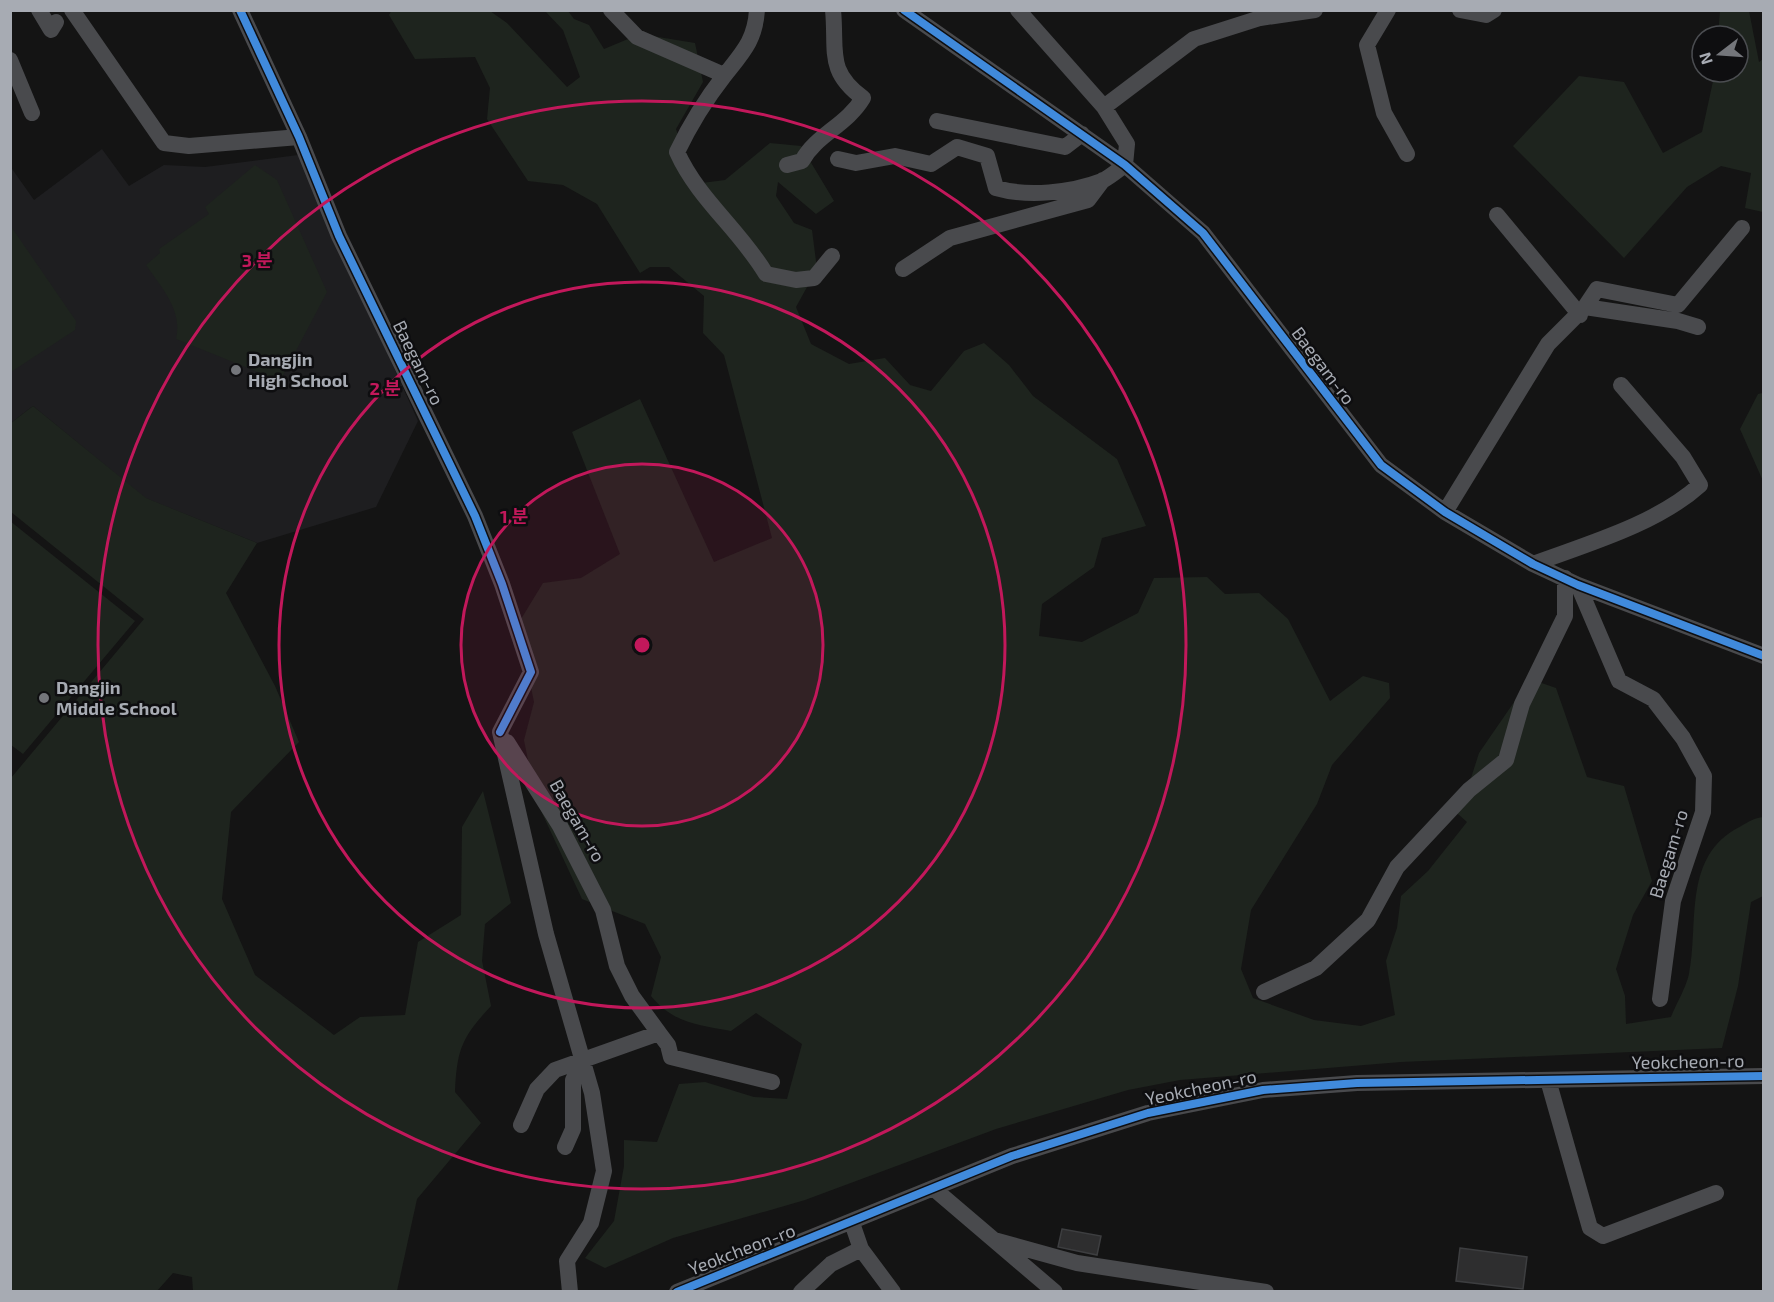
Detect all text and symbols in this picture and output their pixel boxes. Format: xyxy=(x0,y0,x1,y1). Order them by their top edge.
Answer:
north arrow xyxy=(1690,24,1750,84)
text: N xyxy=(1694,50,1716,67)
text: 3 분 xyxy=(242,249,273,271)
street label: Baegam-ro xyxy=(389,317,449,409)
street label: Baegam-ro xyxy=(1287,322,1360,409)
place label: Dangjin High School xyxy=(248,348,348,391)
marker: Dangjin High School xyxy=(229,363,243,377)
text: 2 분 xyxy=(370,377,401,399)
text: 1 분 xyxy=(500,505,529,527)
centre of rings xyxy=(632,635,652,655)
place label: Dangjin Middle School xyxy=(56,676,177,719)
marker: Dangjin Middle School xyxy=(37,691,51,705)
street label: Baegam-ro xyxy=(545,775,610,866)
street label: Baegam-ro xyxy=(1644,807,1692,901)
street label: Yeokcheon-ro xyxy=(1631,1049,1745,1073)
street label: Yeokcheon-ro xyxy=(1143,1065,1258,1110)
street label: Yeokcheon-ro xyxy=(685,1219,798,1280)

